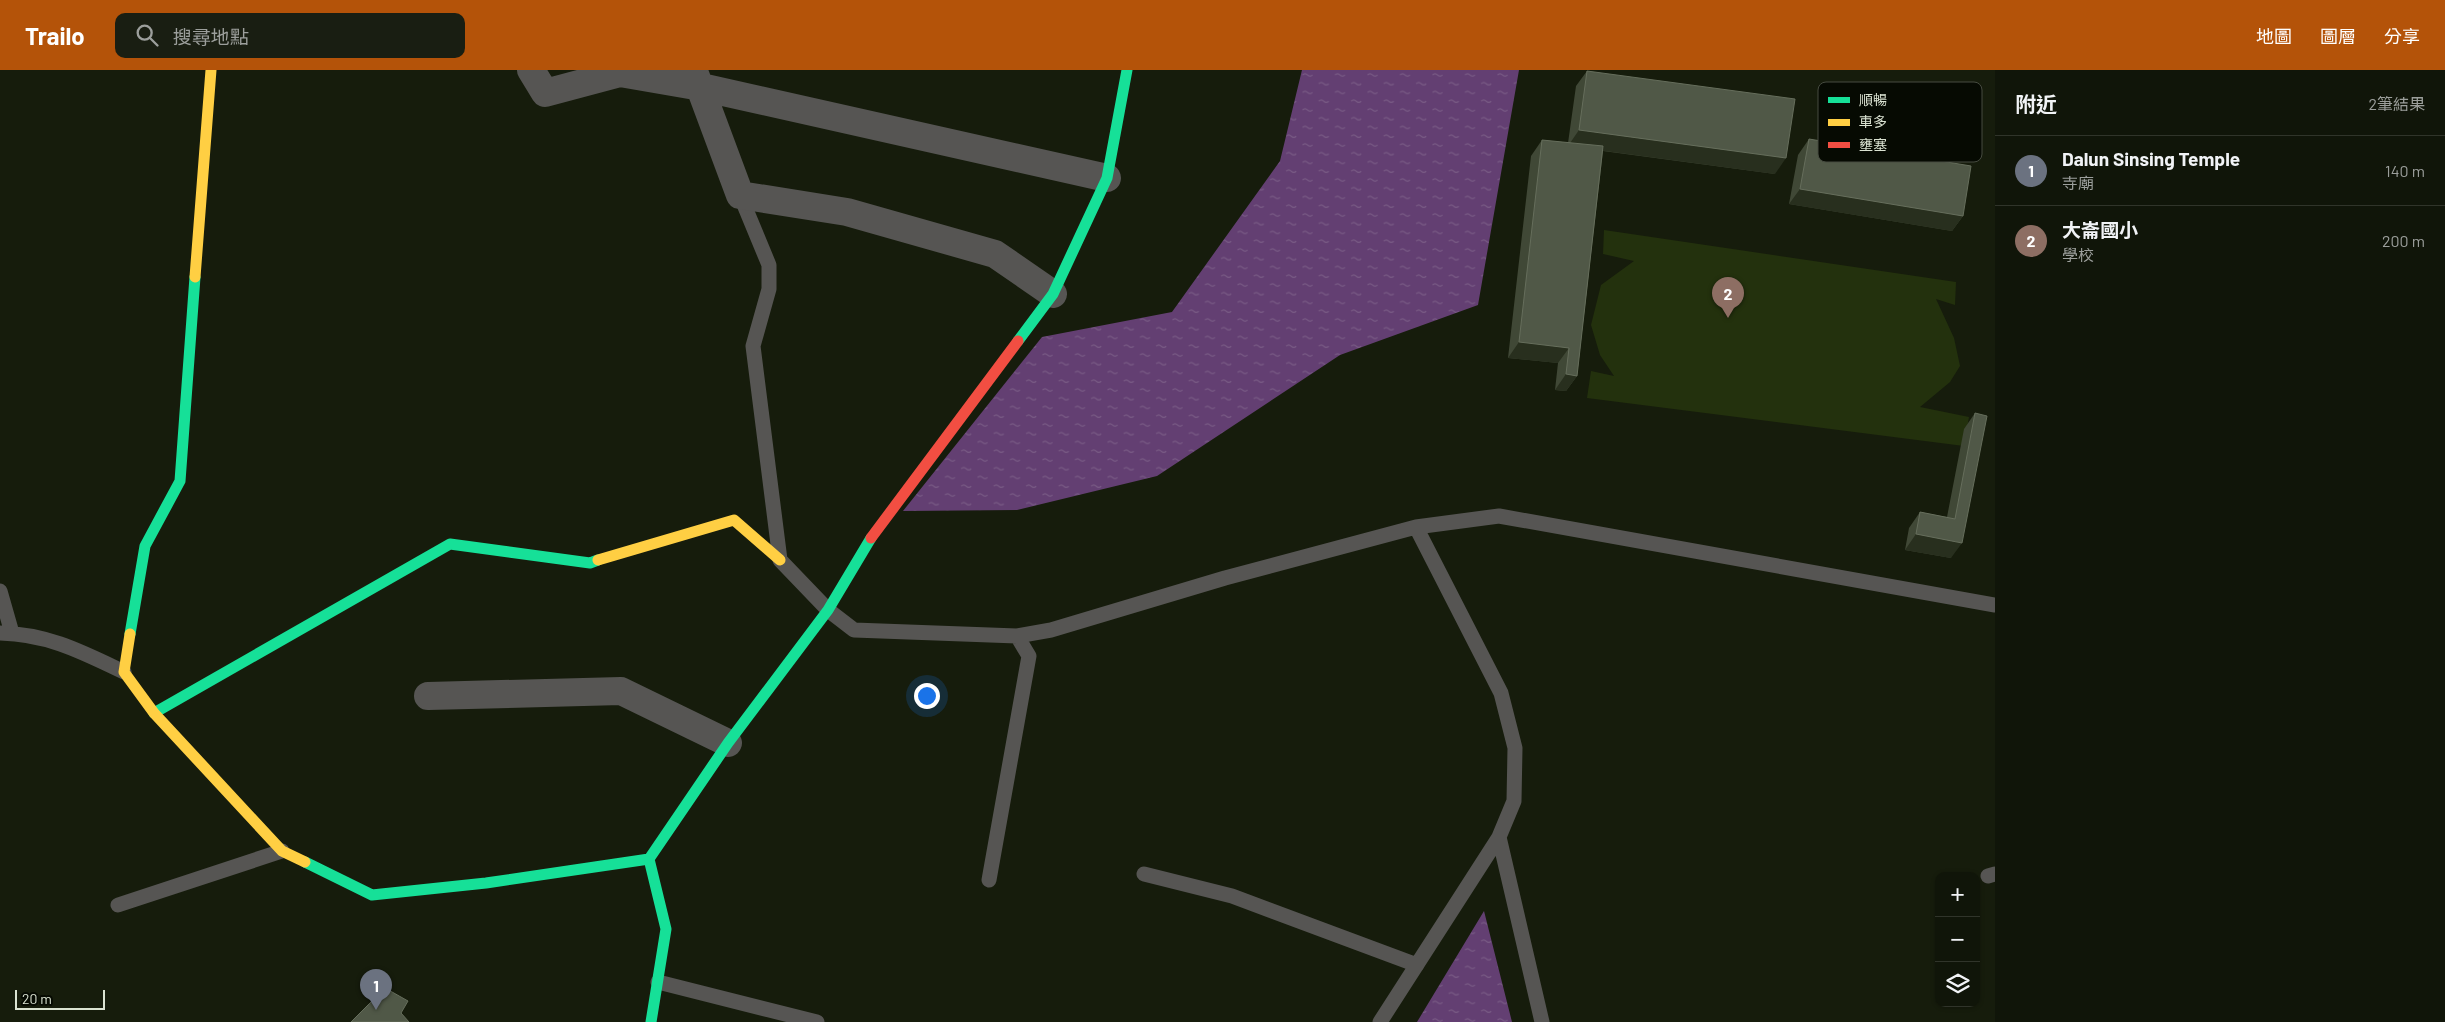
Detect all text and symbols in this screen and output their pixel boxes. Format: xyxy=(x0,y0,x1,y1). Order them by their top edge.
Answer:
search box xyxy=(115,13,465,58)
text: Trailo xyxy=(25,21,85,50)
icon: search xyxy=(133,21,161,49)
text: 搜尋地點 xyxy=(173,25,249,48)
text: 地圖 xyxy=(2256,25,2292,47)
text: 圖層 xyxy=(2320,25,2356,47)
text: 分享 xyxy=(2384,25,2420,47)
legend xyxy=(1818,82,1982,162)
text: 順暢 xyxy=(1859,91,1887,108)
text: 附近 xyxy=(2015,91,2057,116)
text: 2筆結果 xyxy=(2368,94,2425,113)
text: 車多 xyxy=(1859,113,1887,130)
text: 壅塞 xyxy=(1859,136,1887,153)
text: Dalun Sinsing Temple xyxy=(2062,147,2240,170)
text: 1 xyxy=(2028,161,2034,180)
text: 140 m xyxy=(2385,161,2425,180)
text: 寺廟 xyxy=(2062,173,2094,192)
text: 大崙國小 xyxy=(2062,218,2138,241)
text: 2 xyxy=(2027,231,2035,250)
text: 200 m xyxy=(2382,231,2425,250)
text: 學校 xyxy=(2062,245,2094,264)
pin: 2 xyxy=(1712,277,1744,318)
your location xyxy=(914,683,940,709)
map controls xyxy=(1935,872,1980,1007)
button: + xyxy=(1935,872,1980,917)
button: − xyxy=(1935,917,1980,962)
button: layers xyxy=(1935,962,1980,1007)
pin: 1 xyxy=(360,969,392,1010)
scale bar xyxy=(15,987,105,1010)
text: 20 m xyxy=(22,990,52,1007)

